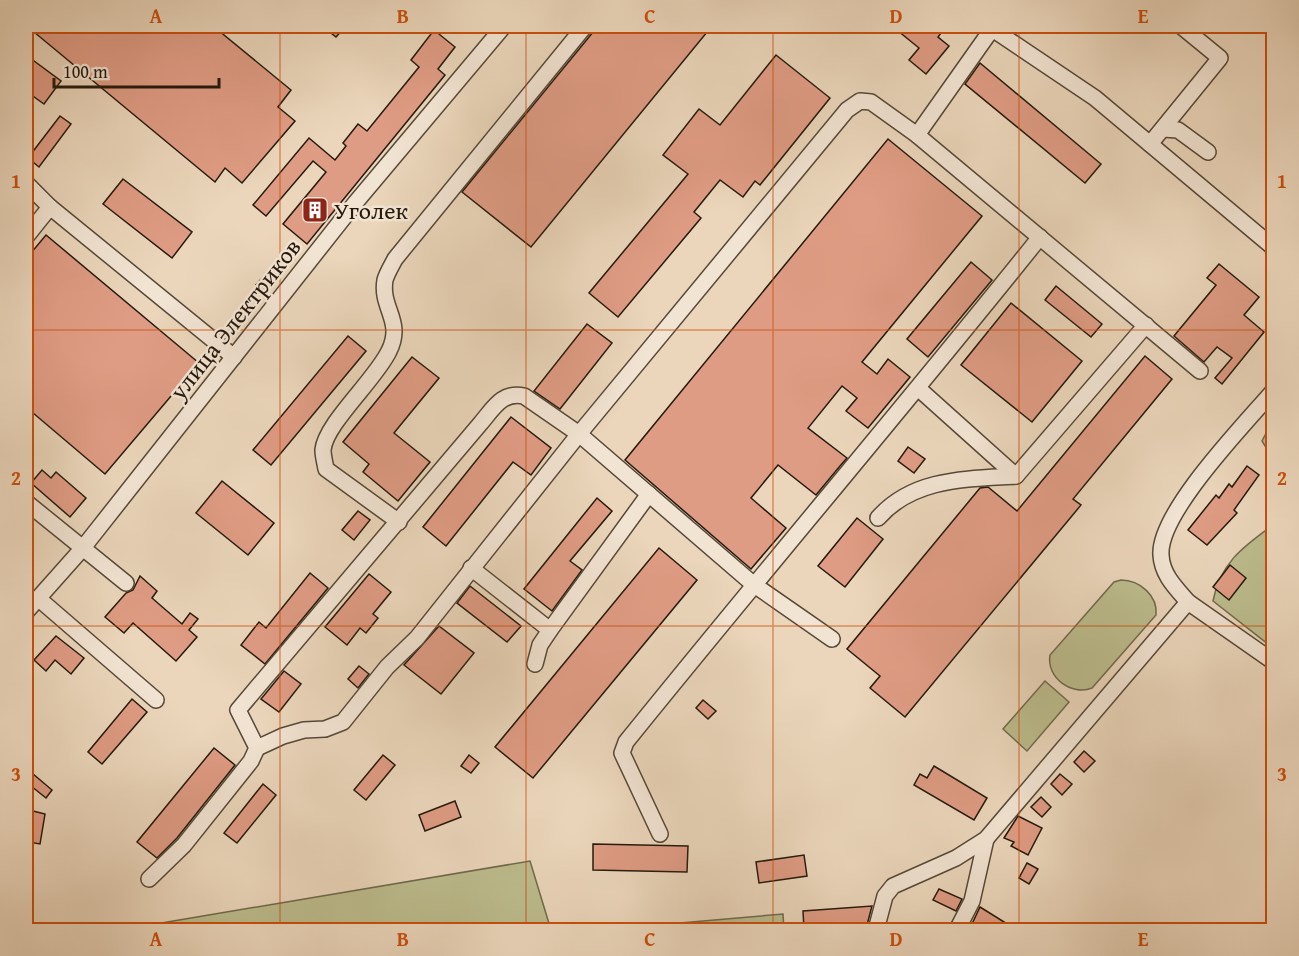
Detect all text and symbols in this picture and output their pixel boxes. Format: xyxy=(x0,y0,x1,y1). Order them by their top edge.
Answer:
text: A xyxy=(150,1,163,30)
text: B xyxy=(397,1,409,30)
text: C xyxy=(644,1,656,30)
text: D xyxy=(889,1,903,30)
text: E xyxy=(1138,1,1149,30)
scale bar xyxy=(54,51,219,89)
text: 100 m xyxy=(63,58,108,85)
text: 1 xyxy=(11,166,21,195)
text: 1 xyxy=(1277,166,1287,195)
place label: Уголек xyxy=(334,193,408,228)
building icon: Уголек xyxy=(300,195,330,225)
street label: улица Электриков xyxy=(160,231,309,408)
text: 2 xyxy=(11,463,21,492)
text: 2 xyxy=(1277,463,1287,492)
text: 3 xyxy=(11,759,21,788)
text: 3 xyxy=(1277,759,1287,788)
text: A xyxy=(150,924,163,953)
text: B xyxy=(397,924,409,953)
text: C xyxy=(644,924,656,953)
text: D xyxy=(889,924,903,953)
text: E xyxy=(1138,924,1149,953)

